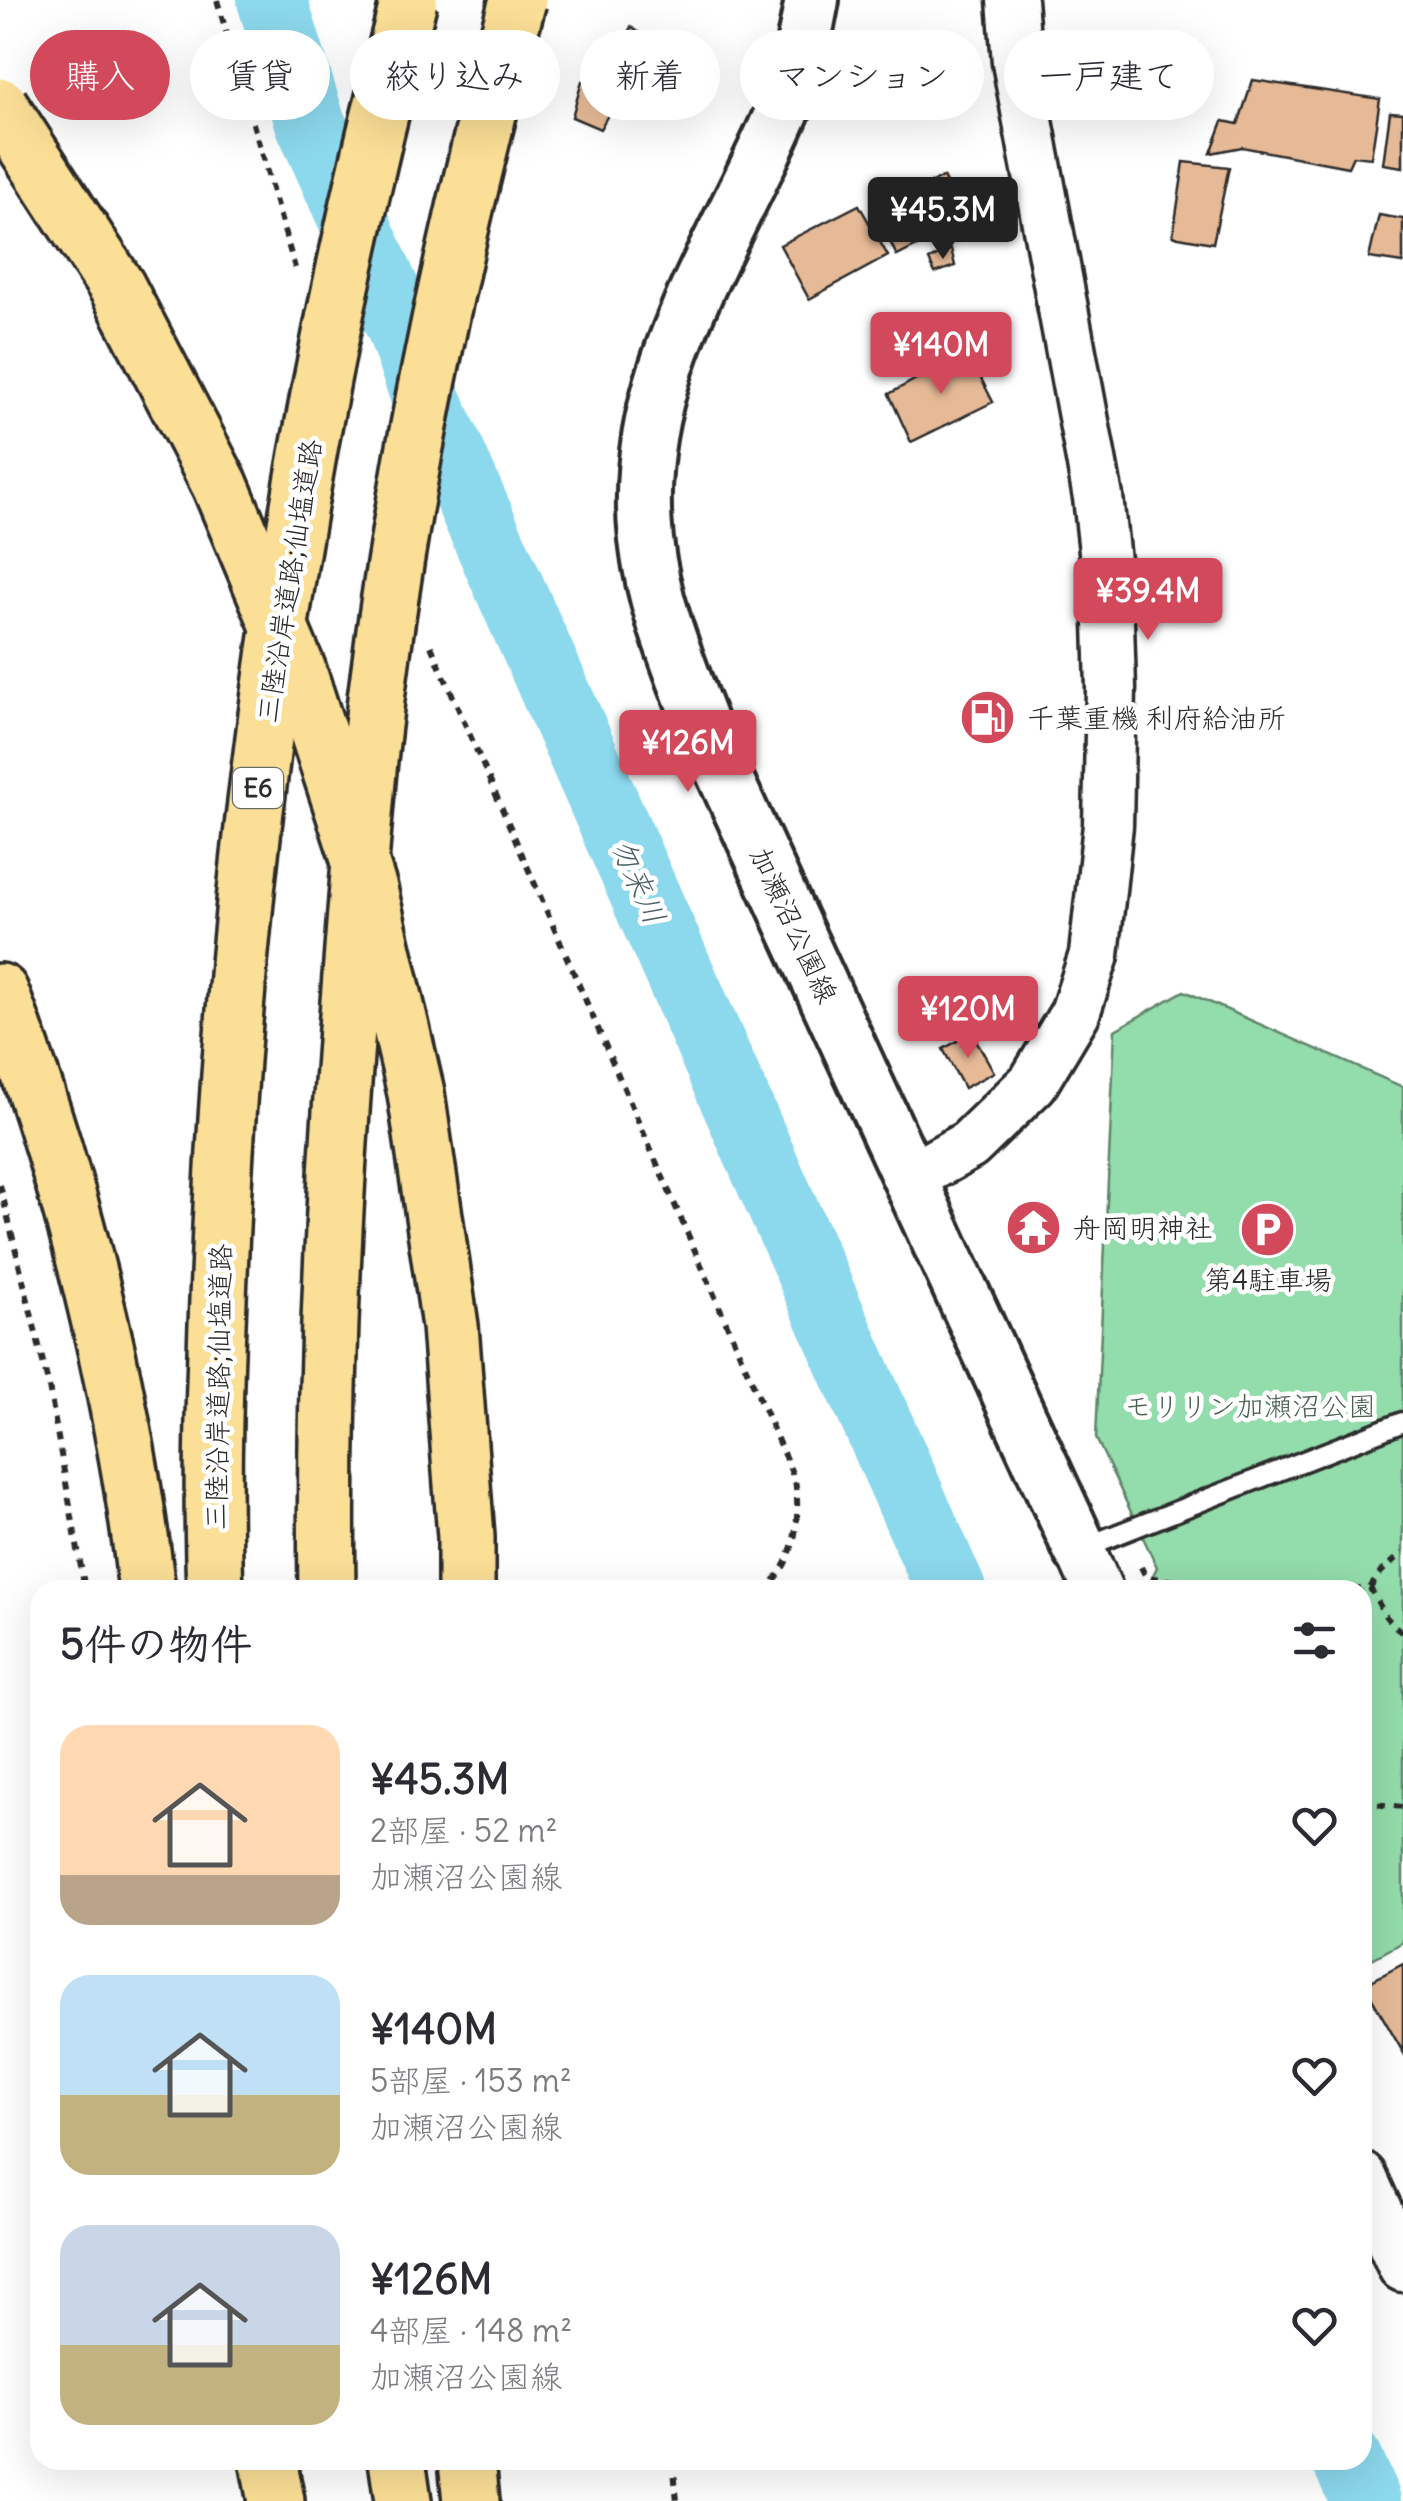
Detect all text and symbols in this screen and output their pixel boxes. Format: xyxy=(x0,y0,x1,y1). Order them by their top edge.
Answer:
chip: 購入 xyxy=(30,30,170,120)
chip: 賃貸 xyxy=(190,30,330,120)
chip: 絞り込み xyxy=(350,30,560,120)
chip: 新着 xyxy=(580,30,720,120)
chip: マンション xyxy=(740,30,984,120)
chip: 一戸建て xyxy=(1004,30,1214,120)
pin: ¥45.3M xyxy=(862,177,1024,262)
text: ¥45.3M xyxy=(890,189,996,230)
pin: ¥140M xyxy=(871,312,1011,397)
text: ¥140M xyxy=(893,324,989,365)
street label: 三陸沿岸道路;仙塩道路 xyxy=(249,437,329,725)
pin: ¥39.4M xyxy=(1067,558,1229,643)
text: ¥39.4M xyxy=(1095,570,1201,611)
fuel station icon: 千葉重機 利府給油所 xyxy=(958,688,1018,748)
place label: 千葉重機 利府給油所 xyxy=(1027,700,1286,736)
pin: ¥126M xyxy=(618,710,758,795)
text: ¥126M xyxy=(641,722,735,763)
road number: E6 xyxy=(233,768,283,808)
water label: 勿来川 xyxy=(603,832,675,930)
street label: 加瀬沼公園線 xyxy=(742,841,846,1009)
pin: ¥120M xyxy=(898,976,1038,1061)
text: ¥120M xyxy=(920,988,1016,1029)
temple icon: 舟岡明神社 xyxy=(1004,1198,1064,1258)
parking icon: 第4駐車場 xyxy=(1238,1199,1298,1259)
place label: 舟岡明神社 xyxy=(1073,1210,1213,1246)
street label: 三陸沿岸道路;仙塩道路 xyxy=(198,1243,238,1531)
place label: 第4駐車場 xyxy=(1204,1262,1332,1298)
park label: モリリン加瀬沼公園 xyxy=(1124,1388,1376,1424)
icon: filters xyxy=(1287,1613,1342,1668)
text: 5件の物件 xyxy=(60,1618,252,1670)
text: ¥45.3M xyxy=(370,1753,510,1805)
icon: home xyxy=(140,1765,260,1885)
icon: heart xyxy=(1287,1798,1342,1853)
text: 2部屋 · 52 m² xyxy=(370,1810,557,1851)
text: 加瀬沼公園線 xyxy=(370,1856,562,1897)
text: ¥140M xyxy=(370,2003,497,2055)
icon: home xyxy=(140,2015,260,2135)
icon: heart xyxy=(1287,2048,1342,2103)
text: 5部屋 · 153 m² xyxy=(370,2060,572,2101)
text: 加瀬沼公園線 xyxy=(370,2106,562,2147)
text: ¥126M xyxy=(370,2253,493,2305)
icon: home xyxy=(140,2265,260,2385)
icon: heart xyxy=(1287,2298,1342,2353)
text: 4部屋 · 148 m² xyxy=(370,2310,572,2351)
text: 加瀬沼公園線 xyxy=(370,2356,562,2397)

